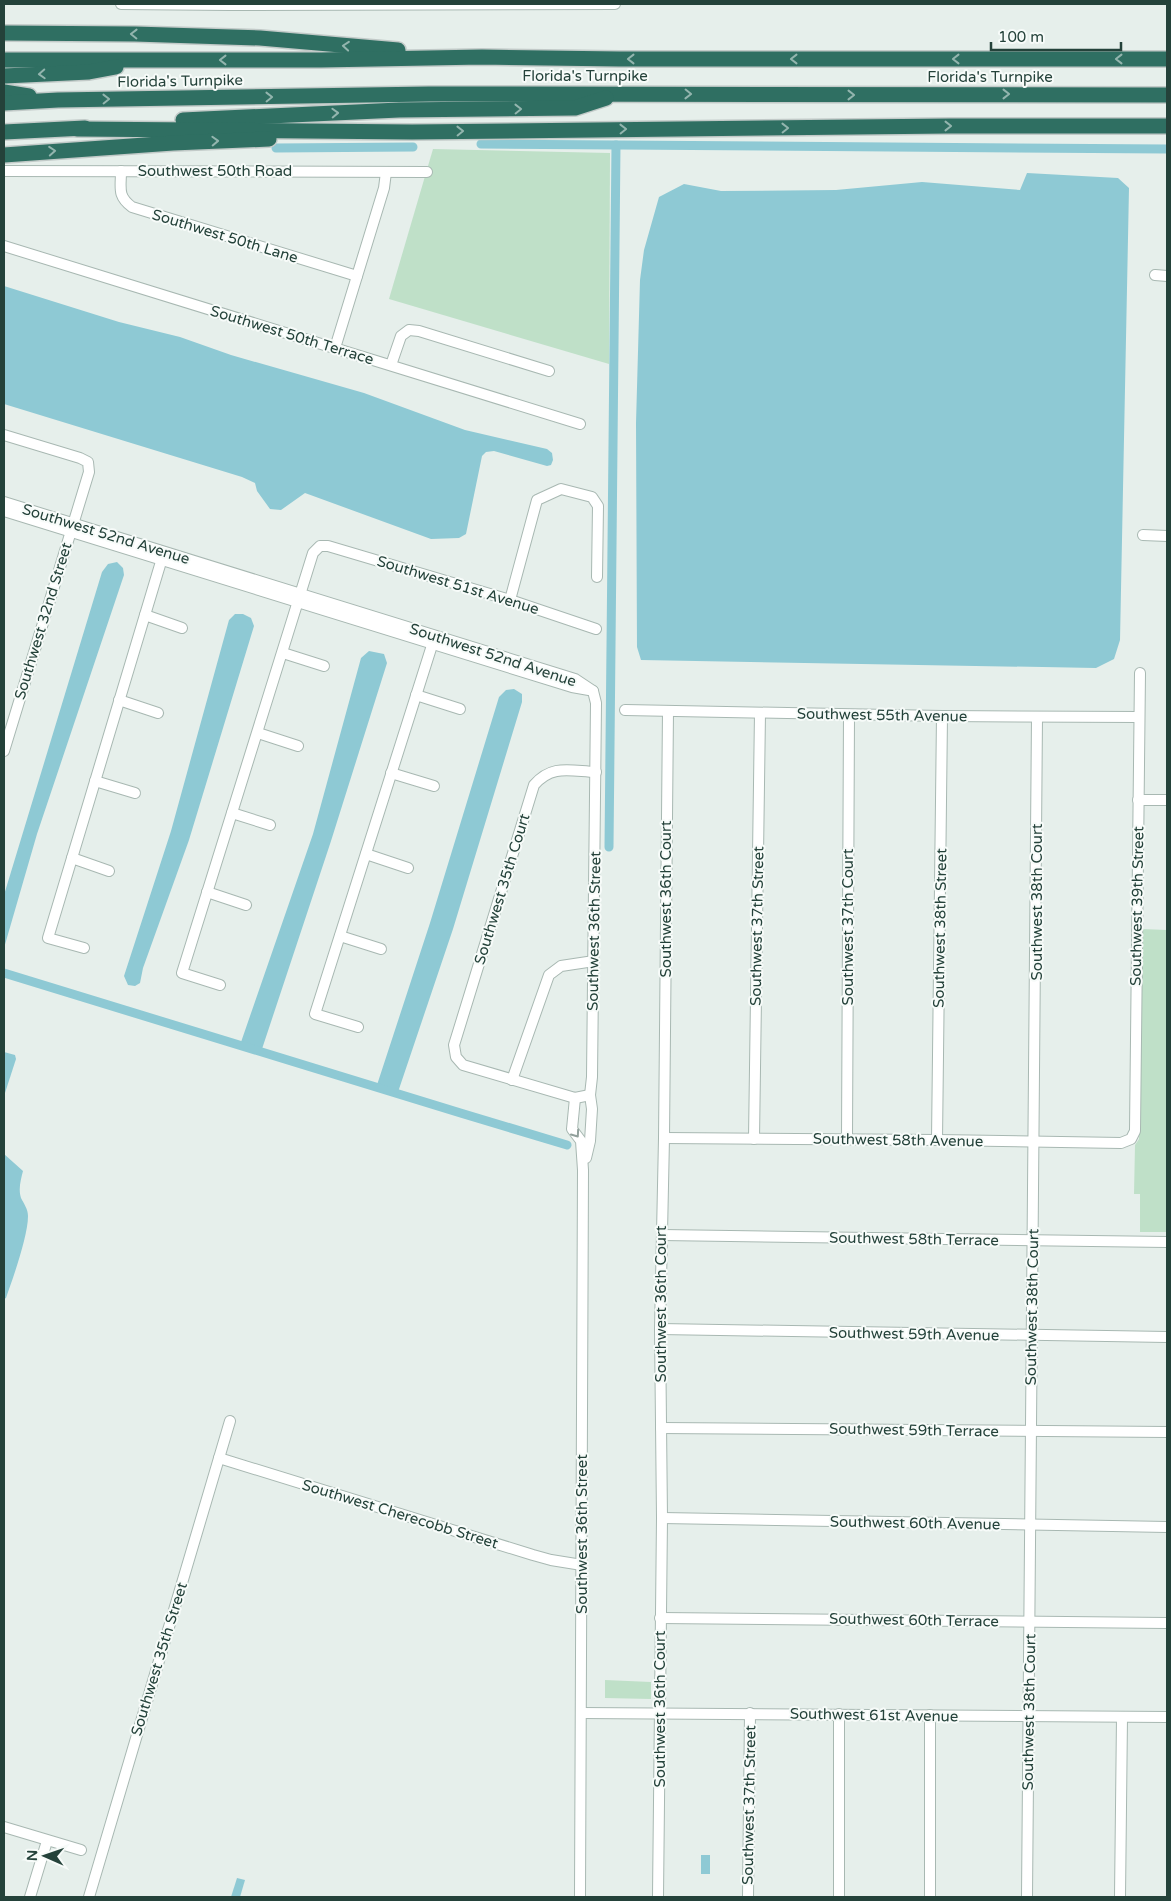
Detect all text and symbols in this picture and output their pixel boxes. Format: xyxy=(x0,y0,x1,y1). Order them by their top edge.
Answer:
scale bar xyxy=(991,20,1121,52)
text: 100 m xyxy=(998,28,1044,46)
one-way arrow xyxy=(130,29,138,39)
one-way arrow xyxy=(342,40,350,51)
one-way arrow xyxy=(627,54,634,64)
one-way arrow xyxy=(789,54,797,64)
one-way arrow xyxy=(952,54,960,64)
one-way arrow xyxy=(1114,54,1122,64)
one-way arrow xyxy=(219,55,227,65)
street label: Florida's Turnpike xyxy=(522,67,648,85)
street label: Florida's Turnpike xyxy=(927,68,1053,86)
one-way arrow xyxy=(37,69,45,80)
street label: Florida's Turnpike xyxy=(117,71,243,91)
one-way arrow xyxy=(684,89,692,99)
one-way arrow xyxy=(1002,89,1010,99)
one-way arrow xyxy=(847,90,855,100)
one-way arrow xyxy=(265,91,273,102)
one-way arrow xyxy=(103,94,111,105)
one-way arrow xyxy=(514,104,522,114)
one-way arrow xyxy=(332,108,339,118)
one-way arrow xyxy=(944,121,952,131)
one-way arrow xyxy=(782,123,790,133)
one-way arrow xyxy=(619,124,627,135)
one-way arrow xyxy=(457,126,465,136)
one-way arrow xyxy=(211,136,219,147)
one-way arrow xyxy=(49,146,57,157)
street label: Southwest 50th Road xyxy=(138,162,292,180)
street label: Southwest 50th Lane xyxy=(150,205,300,267)
street label: Southwest 50th Terrace xyxy=(208,302,376,368)
street label: Southwest 52nd Avenue xyxy=(20,500,192,568)
street label: Southwest 32nd Street xyxy=(10,540,76,702)
street label: Southwest 51st Avenue xyxy=(375,552,541,618)
street label: Southwest 52nd Avenue xyxy=(407,620,579,690)
street label: Southwest 55th Avenue xyxy=(797,705,967,725)
street label: Southwest 35th Court xyxy=(470,811,534,967)
street label: Southwest 36th Court xyxy=(657,820,675,977)
street label: Southwest 38th Court xyxy=(1028,823,1046,980)
street label: Southwest 39th Street xyxy=(1127,826,1147,986)
street label: Southwest 37th Street xyxy=(747,846,767,1006)
street label: Southwest 37th Court xyxy=(839,848,857,1005)
street label: Southwest 38th Street xyxy=(930,848,950,1008)
street label: Southwest 36th Street xyxy=(584,851,604,1011)
one-way arrow xyxy=(570,1129,580,1138)
street label: Southwest 58th Avenue xyxy=(813,1130,983,1150)
street label: Southwest 36th Court xyxy=(652,1225,670,1382)
street label: Southwest 38th Court xyxy=(1022,1228,1042,1386)
street label: Southwest 58th Terrace xyxy=(829,1229,999,1249)
street label: Southwest 59th Avenue xyxy=(829,1324,999,1344)
street label: Southwest 59th Terrace xyxy=(829,1420,999,1440)
street label: Southwest 36th Street xyxy=(573,1454,591,1614)
street label: Southwest Cherecobb Street xyxy=(300,1476,500,1553)
street label: Southwest 60th Avenue xyxy=(830,1513,1000,1533)
street label: Southwest 35th Street xyxy=(127,1580,191,1738)
street label: Southwest 60th Terrace xyxy=(829,1610,999,1630)
street label: Southwest 36th Court xyxy=(651,1630,669,1787)
street label: Southwest 38th Court xyxy=(1019,1633,1039,1791)
street label: Southwest 61st Avenue xyxy=(790,1705,958,1725)
street label: Southwest 37th Street xyxy=(739,1725,759,1885)
north arrow xyxy=(20,1831,70,1881)
text: N xyxy=(24,1850,41,1861)

